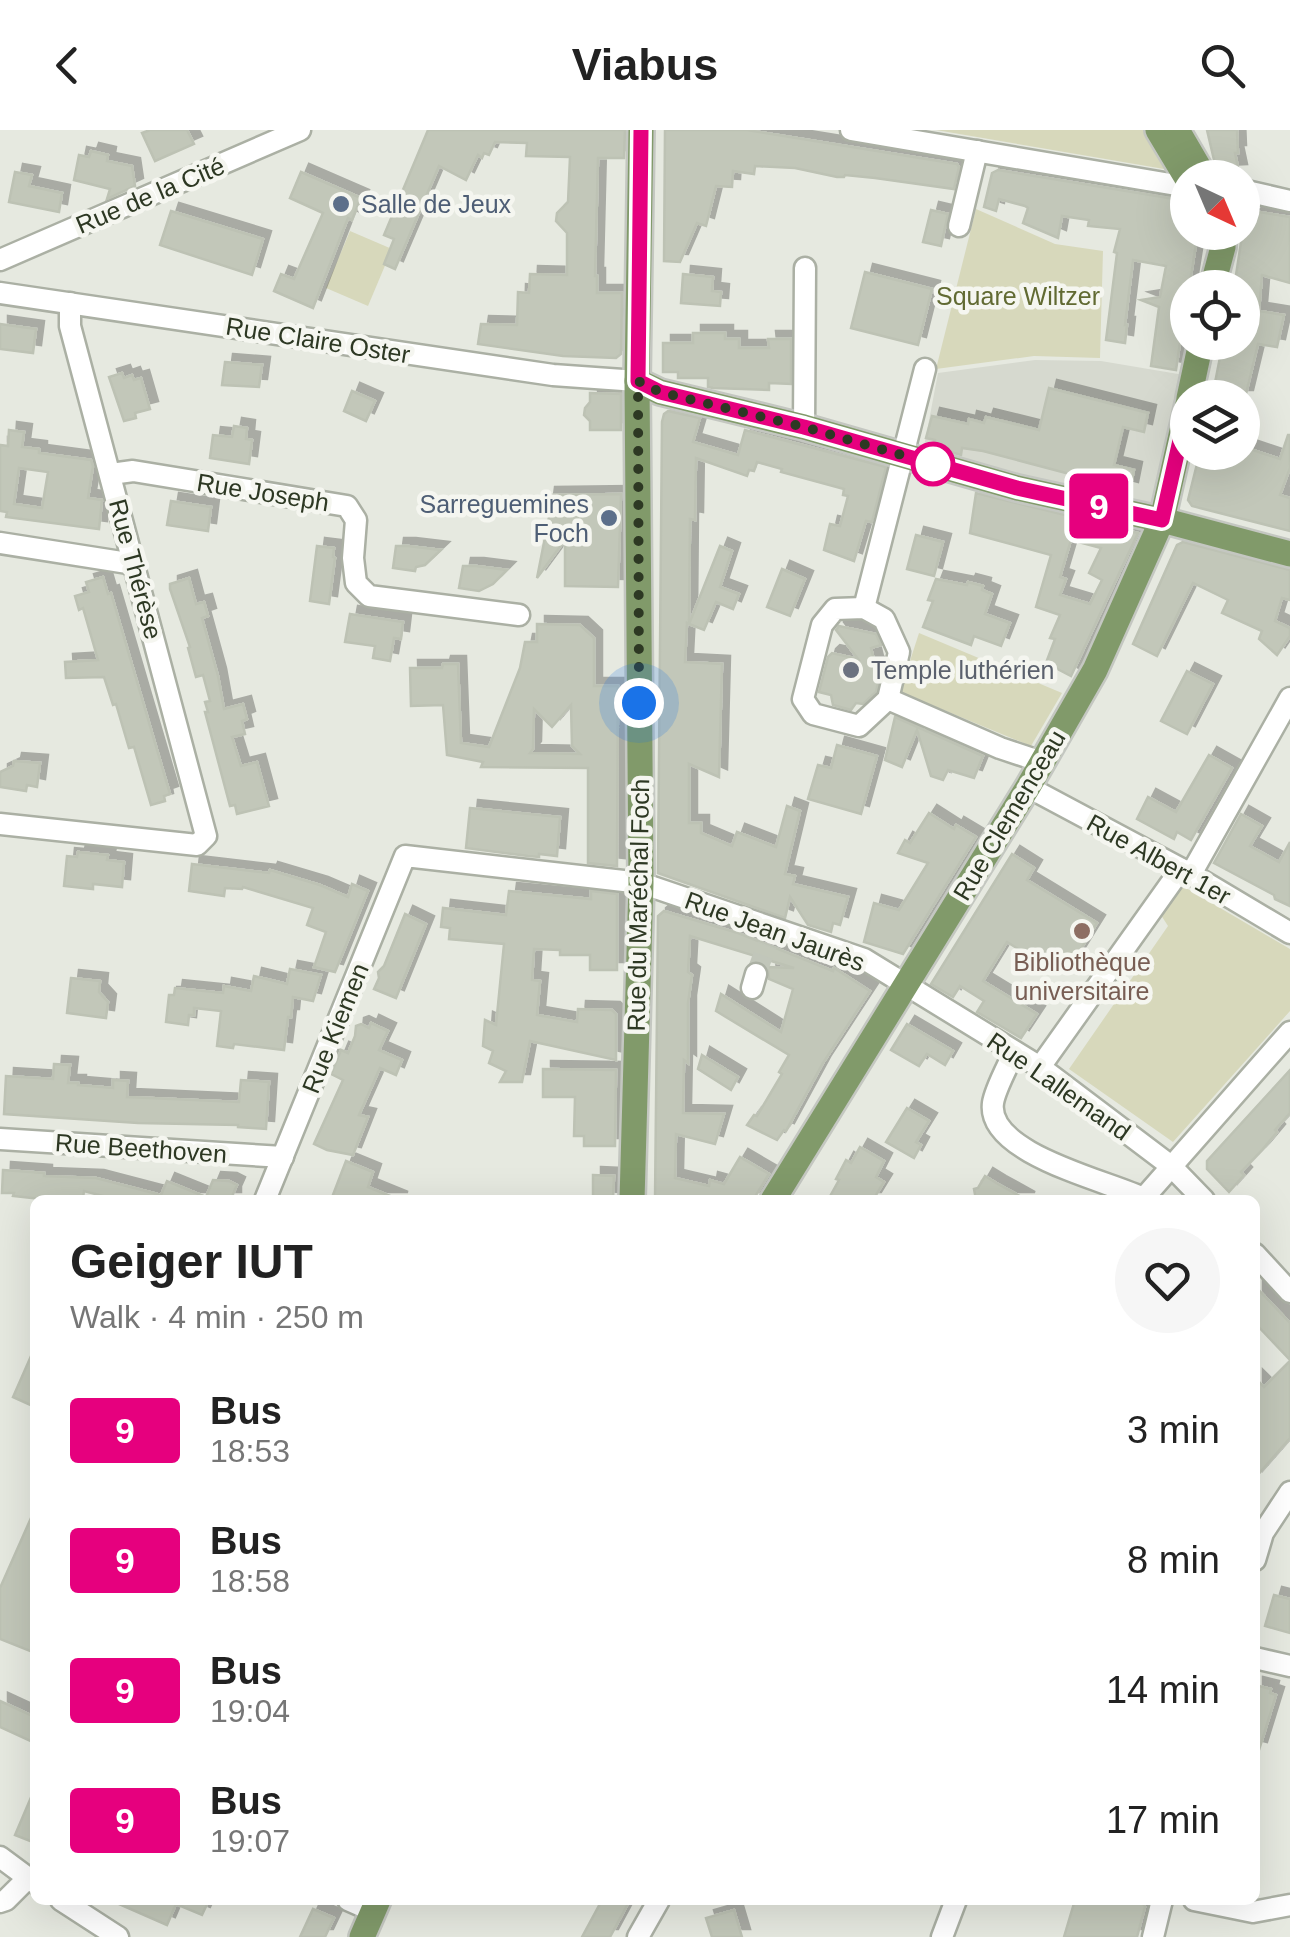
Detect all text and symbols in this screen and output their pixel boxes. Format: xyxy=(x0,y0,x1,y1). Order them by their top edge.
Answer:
icon: back xyxy=(40,38,95,93)
icon: search xyxy=(1195,38,1250,93)
text: Viabus xyxy=(572,39,718,90)
street label: Rue de la Cité xyxy=(72,151,228,239)
north arrow xyxy=(1170,160,1260,250)
map controls xyxy=(1170,160,1260,470)
place label: Salle de Jeux xyxy=(361,190,512,218)
marker: Salle de Jeux xyxy=(330,193,352,215)
button: locate xyxy=(1170,270,1260,360)
park label: Square Wiltzer xyxy=(936,282,1100,310)
street label: Rue Claire Oster xyxy=(224,312,412,368)
button: layers xyxy=(1170,380,1260,470)
unlabelled marker xyxy=(912,443,954,485)
street label: Rue Joseph xyxy=(195,468,331,516)
line badge: 9 xyxy=(1066,474,1132,538)
text: 9 xyxy=(1089,487,1109,526)
place label: Sarreguemines Foch xyxy=(419,490,589,547)
street label: Rue Thérèse xyxy=(104,496,168,642)
marker: Sarreguemines Foch xyxy=(598,507,620,529)
place label: Temple luthérien xyxy=(871,656,1054,684)
marker: Temple luthérien xyxy=(840,659,862,681)
your location xyxy=(614,678,664,728)
street label: Rue Clemenceau xyxy=(947,725,1071,905)
street label: Rue du Maréchal Foch xyxy=(622,778,654,1032)
street label: Rue Albert 1er xyxy=(1082,808,1236,910)
street label: Rue Jean Jaurès xyxy=(681,886,869,976)
marker: Bibliothèque universitaire xyxy=(1071,920,1093,942)
place label: Bibliothèque universitaire xyxy=(1013,948,1151,1005)
street label: Rue Kiemen xyxy=(296,959,374,1097)
street label: Rue Lallemand xyxy=(982,1026,1136,1146)
street label: Rue Beethoven xyxy=(54,1128,228,1168)
button: heart xyxy=(1115,1228,1220,1333)
text: Geiger IUT xyxy=(70,1235,313,1288)
text: Walk · 4 min · 250 m xyxy=(70,1299,364,1335)
text: Bus xyxy=(210,1390,282,1432)
text: 3 min xyxy=(1127,1409,1220,1451)
text: 9 xyxy=(115,1411,135,1450)
text: 18:53 xyxy=(210,1433,290,1469)
text: Bus xyxy=(210,1520,282,1562)
text: 8 min xyxy=(1127,1539,1220,1581)
text: 9 xyxy=(115,1541,135,1580)
text: 18:58 xyxy=(210,1563,290,1599)
text: Bus xyxy=(210,1650,282,1692)
text: 14 min xyxy=(1106,1669,1220,1711)
text: 9 xyxy=(115,1671,135,1710)
text: 19:04 xyxy=(210,1693,290,1729)
text: Bus xyxy=(210,1780,282,1822)
text: 17 min xyxy=(1106,1799,1220,1841)
text: 9 xyxy=(115,1801,135,1840)
text: 19:07 xyxy=(210,1823,290,1859)

